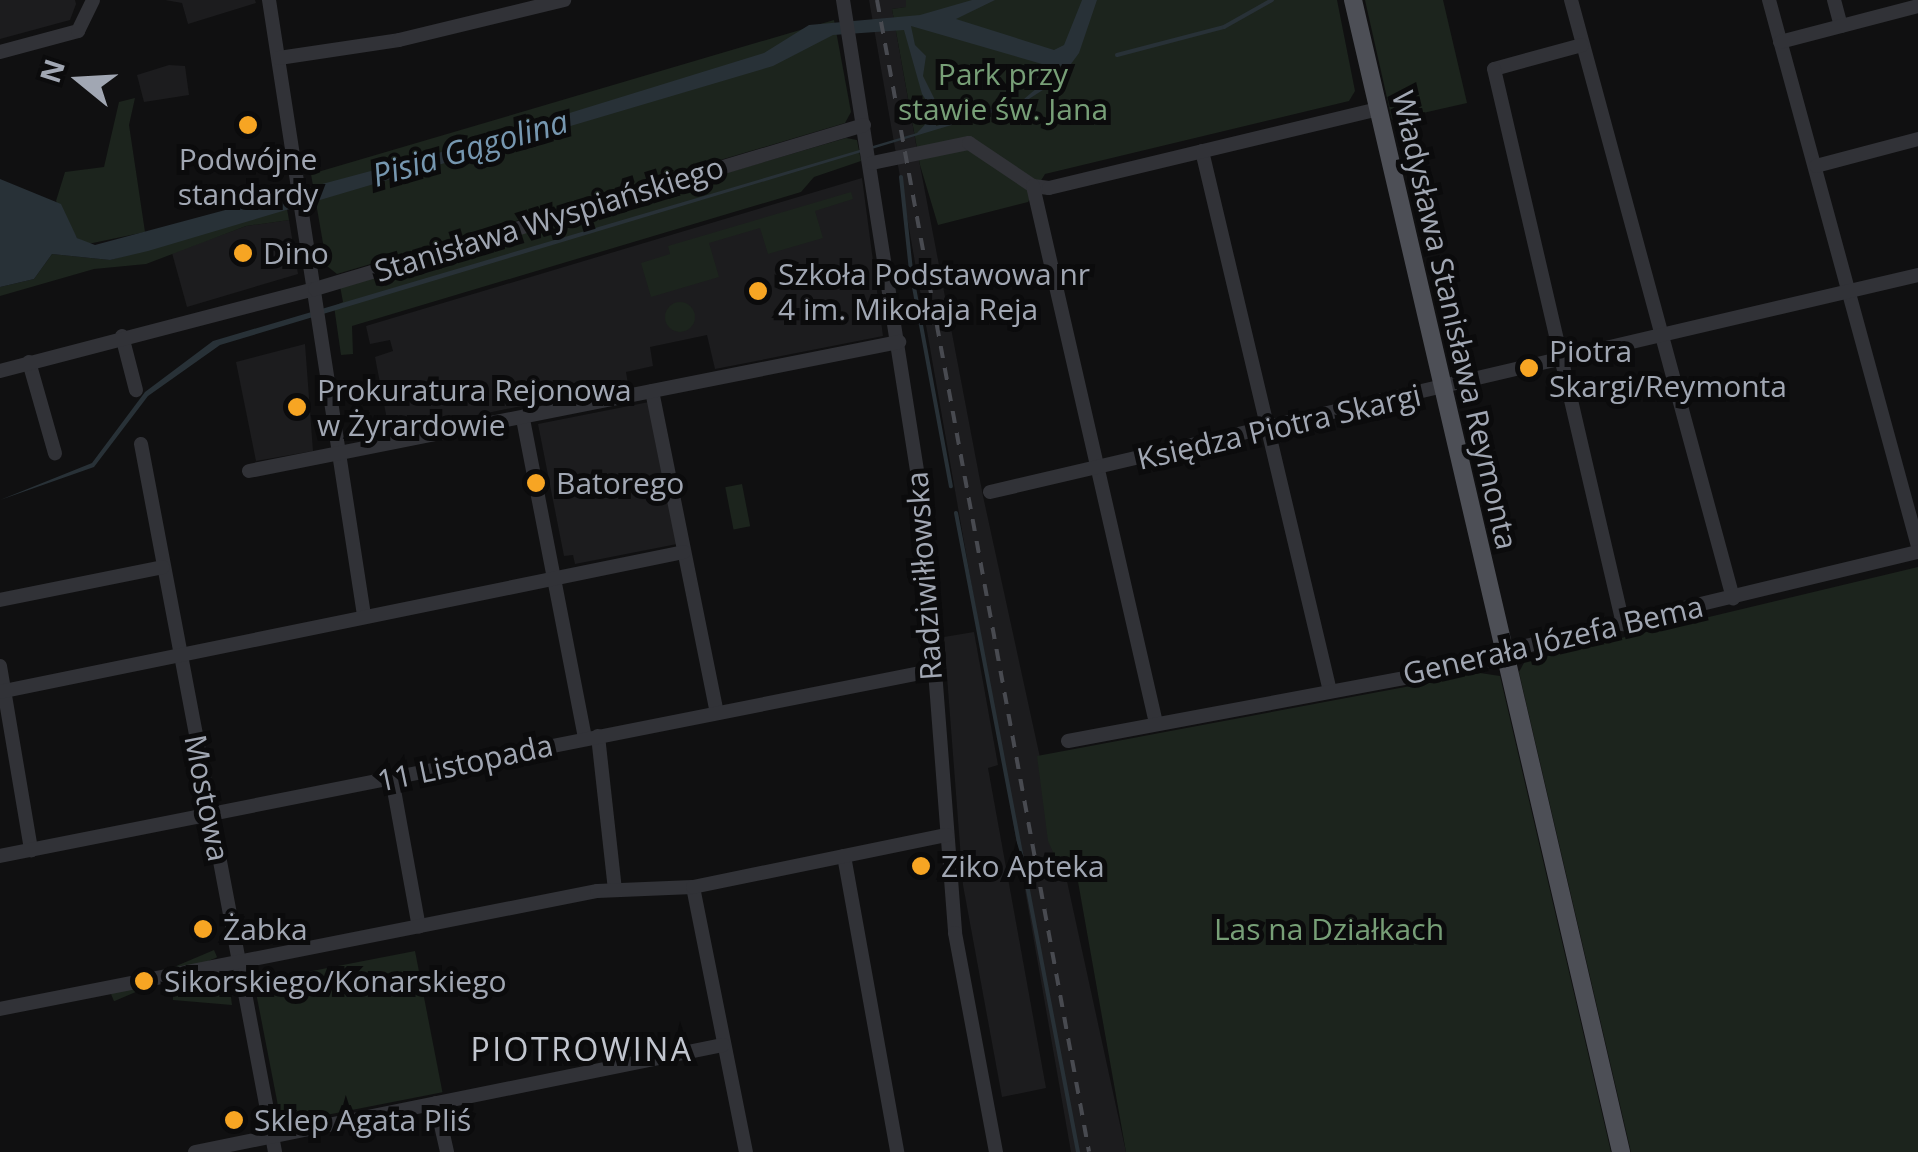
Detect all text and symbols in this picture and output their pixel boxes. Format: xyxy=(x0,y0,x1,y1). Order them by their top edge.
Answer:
north arrow xyxy=(30,30,130,130)
text: N xyxy=(30,54,73,87)
park label: Park przy stawie św. Jana xyxy=(898,56,1108,126)
street label: Władysława Stanisława Reymonta xyxy=(1385,87,1525,553)
water label: Pisia Gągolina xyxy=(368,102,572,194)
marker: Podwójne standardy xyxy=(237,114,259,136)
place label: Podwójne standardy xyxy=(178,141,318,212)
street label: Stanisława Wyspiańskiego xyxy=(370,149,728,289)
place label: Dino xyxy=(263,235,329,271)
marker: Dino xyxy=(232,242,254,264)
place label: Szkoła Podstawowa nr 4 im. Mikołaja Reja xyxy=(778,256,1090,326)
marker: Szkoła Podstawowa nr 4 im. Mikołaja Reja xyxy=(747,280,769,302)
place label: Piotra Skargi/Reymonta xyxy=(1549,333,1787,404)
marker: Piotra Skargi/Reymonta xyxy=(1518,357,1540,379)
place label: Prokuratura Rejonowa w Żyrardowie xyxy=(317,372,632,442)
street label: Księdza Piotra Skargi xyxy=(1134,377,1424,477)
marker: Prokuratura Rejonowa w Żyrardowie xyxy=(286,396,308,418)
place label: Batorego xyxy=(556,465,684,501)
street label: Radziwiłłowska xyxy=(899,470,949,682)
marker: Batorego xyxy=(525,472,547,494)
street label: Generała Józefa Bema xyxy=(1399,588,1707,692)
street label: 11 Listopada xyxy=(374,727,556,799)
street label: Mostowa xyxy=(177,732,237,864)
place label: Ziko Apteka xyxy=(941,848,1105,884)
marker: Ziko Apteka xyxy=(910,855,932,877)
place label: Żabka xyxy=(223,911,308,947)
park label: Las na Działkach xyxy=(1214,911,1444,947)
marker: Żabka xyxy=(192,918,214,940)
place label: Sikorskiego/Konarskiego xyxy=(164,963,506,999)
marker: Sikorskiego/Konarskiego xyxy=(133,970,155,992)
district label: PIOTROWINA xyxy=(470,1030,694,1068)
place label: Sklep Agata Pliś xyxy=(254,1102,471,1138)
marker: Sklep Agata Pliś xyxy=(223,1109,245,1131)

